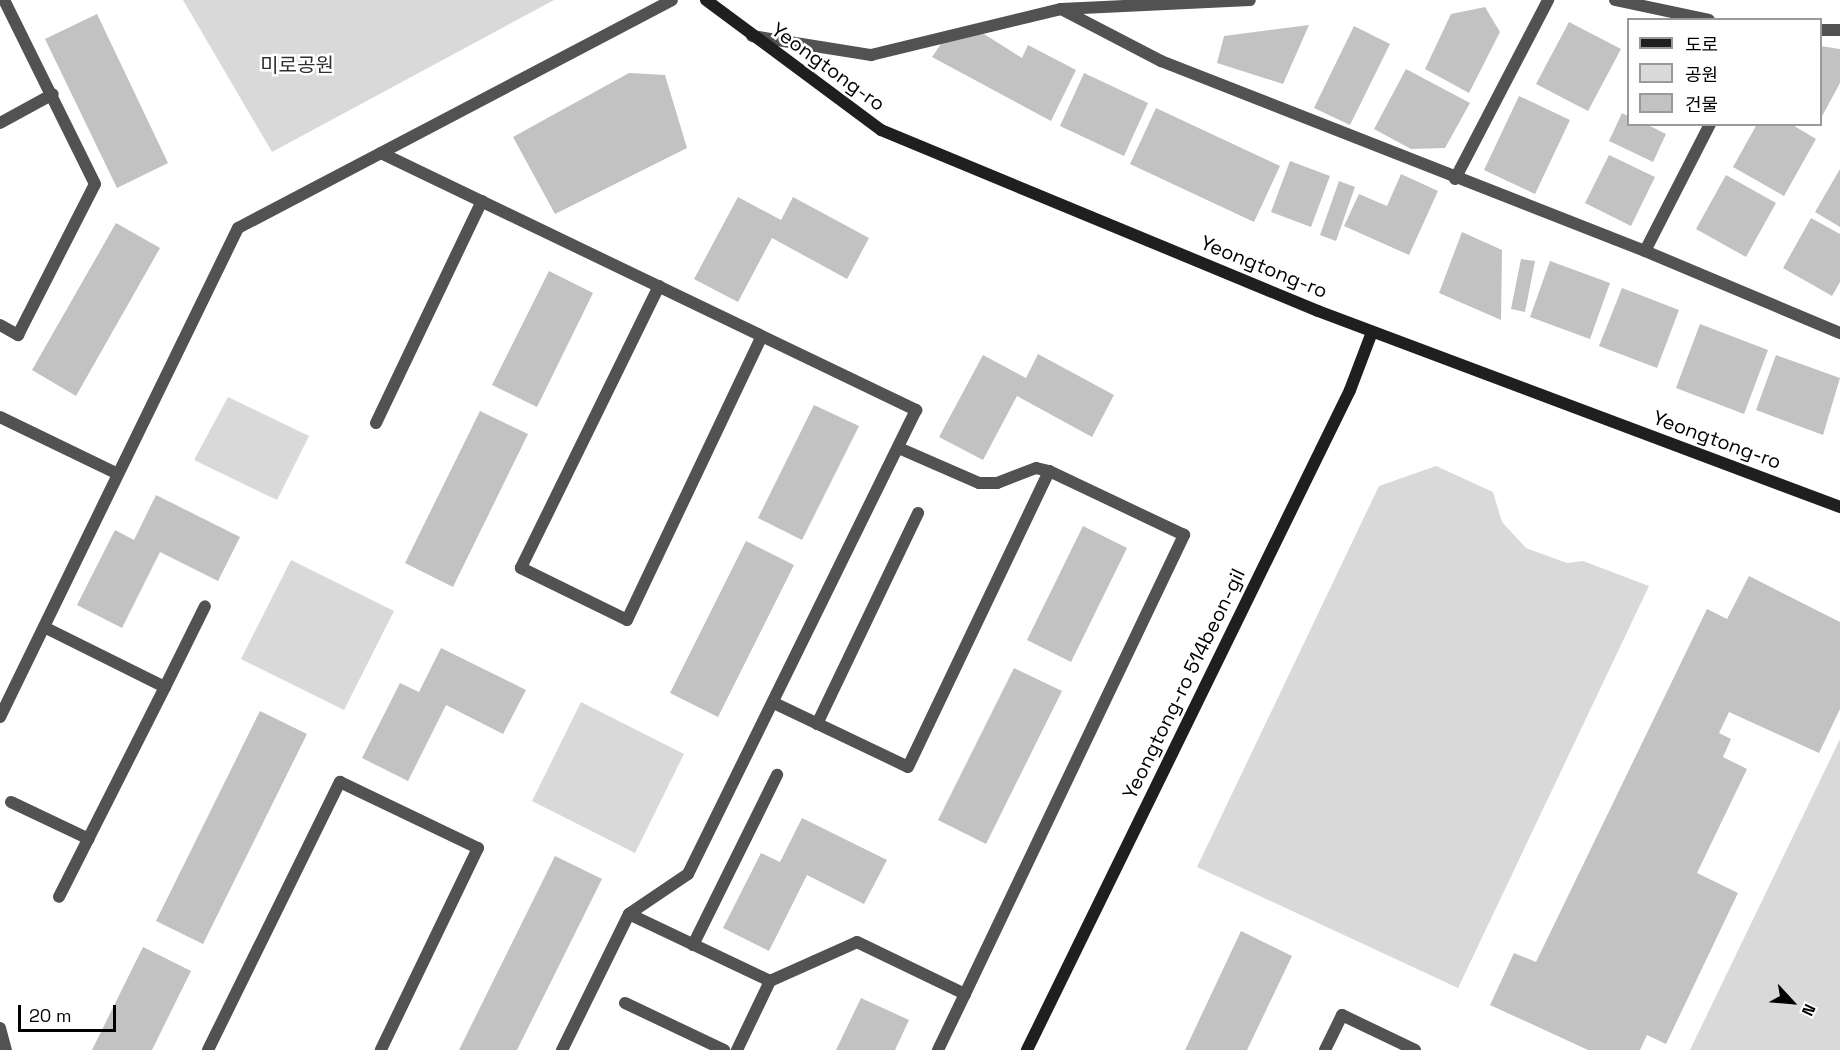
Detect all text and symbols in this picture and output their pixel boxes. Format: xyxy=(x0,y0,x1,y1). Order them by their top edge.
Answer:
street label: Yeongtong-ro xyxy=(766,18,890,116)
legend xyxy=(1627,18,1822,126)
text: 도로 xyxy=(1685,33,1718,56)
park label: 미로공원 xyxy=(260,53,334,77)
text: 공원 xyxy=(1685,63,1718,86)
text: 건물 xyxy=(1685,93,1718,116)
street label: Yeongtong-ro xyxy=(1197,231,1331,303)
street label: Yeongtong-ro xyxy=(1650,406,1784,474)
street label: Yeongtong-ro 514beon-gil xyxy=(1118,565,1250,803)
north arrow xyxy=(1762,972,1822,1032)
scale bar xyxy=(21,993,118,1031)
text: N xyxy=(1797,1001,1820,1020)
text: 20 m xyxy=(29,1004,72,1027)

